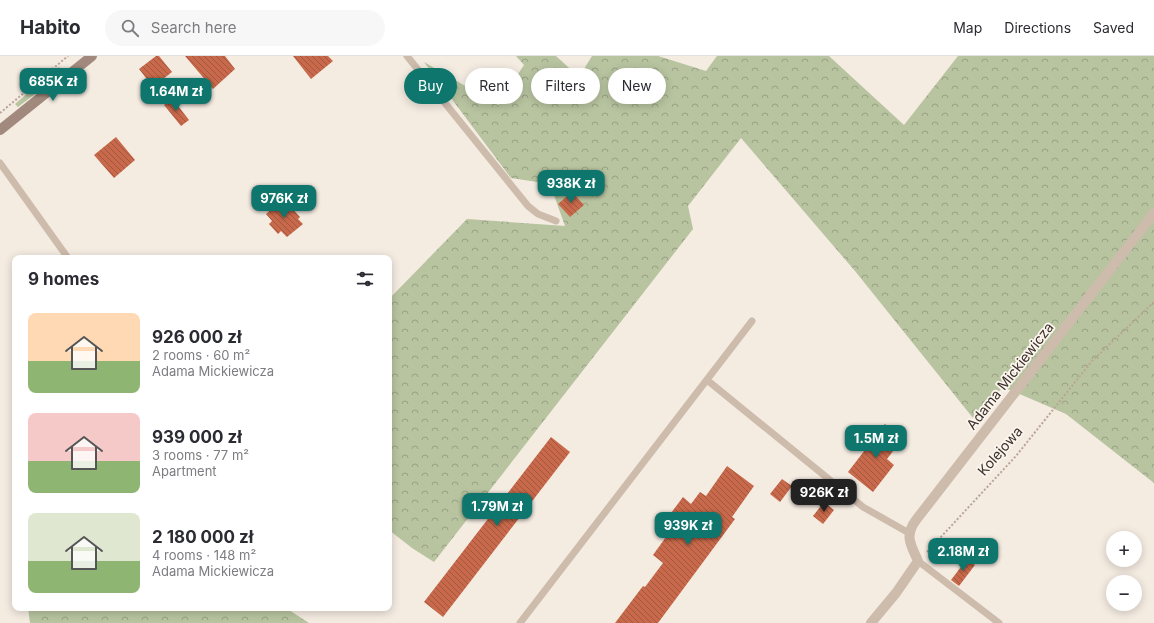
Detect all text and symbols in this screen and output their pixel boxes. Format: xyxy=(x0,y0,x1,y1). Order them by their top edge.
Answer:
search box xyxy=(105,10,385,46)
text: Habito xyxy=(20,16,81,39)
icon: search xyxy=(119,17,141,39)
text: Search here xyxy=(151,18,237,37)
text: Map xyxy=(953,19,982,36)
text: Directions xyxy=(1004,19,1071,36)
text: Saved xyxy=(1093,19,1134,36)
pin: 685K zł xyxy=(16,68,90,102)
chip: Buy xyxy=(404,68,457,104)
chip: Rent xyxy=(465,68,523,104)
chip: Filters xyxy=(531,68,600,104)
chip: New xyxy=(608,68,666,104)
text: 685K zł xyxy=(29,73,77,89)
pin: 1.64M zł xyxy=(135,78,217,112)
text: 1.64M zł xyxy=(150,83,202,99)
pin: 938K zł xyxy=(534,170,608,204)
text: 938K zł xyxy=(547,175,595,191)
pin: 976K zł xyxy=(247,185,321,219)
text: 976K zł xyxy=(260,190,308,206)
icon: filters xyxy=(354,268,376,290)
text: 9 homes xyxy=(28,269,99,289)
street label: Adama Mickiewicza xyxy=(962,319,1057,433)
text: 926 000 zł xyxy=(152,327,242,347)
icon: home xyxy=(60,329,108,377)
text: 2 rooms · 60 m² xyxy=(152,347,250,363)
text: Adama Mickiewicza xyxy=(152,363,274,379)
street label: Kolejowa xyxy=(974,423,1026,479)
pin: 1.5M zł xyxy=(839,425,913,459)
text: 939 000 zł xyxy=(152,427,242,447)
icon: home xyxy=(60,429,108,477)
text: 1.5M zł xyxy=(854,430,898,446)
text: 3 rooms · 77 m² xyxy=(152,447,249,463)
text: Apartment xyxy=(152,463,217,479)
pin: 926K zł xyxy=(787,479,861,513)
text: 926K zł xyxy=(800,484,848,500)
pin: 1.79M zł xyxy=(456,493,538,527)
text: 1.79M zł xyxy=(471,498,523,514)
pin: 939K zł xyxy=(651,512,725,546)
text: 939K zł xyxy=(664,517,712,533)
text: 2 180 000 zł xyxy=(152,527,253,547)
icon: home xyxy=(60,529,108,577)
map controls xyxy=(1106,531,1142,611)
button: + xyxy=(1106,531,1142,567)
pin: 2.18M zł xyxy=(922,538,1004,572)
text: 2.18M zł xyxy=(937,543,989,559)
text: 4 rooms · 148 m² xyxy=(152,547,256,563)
text: Adama Mickiewicza xyxy=(152,563,274,579)
button: − xyxy=(1106,575,1142,611)

